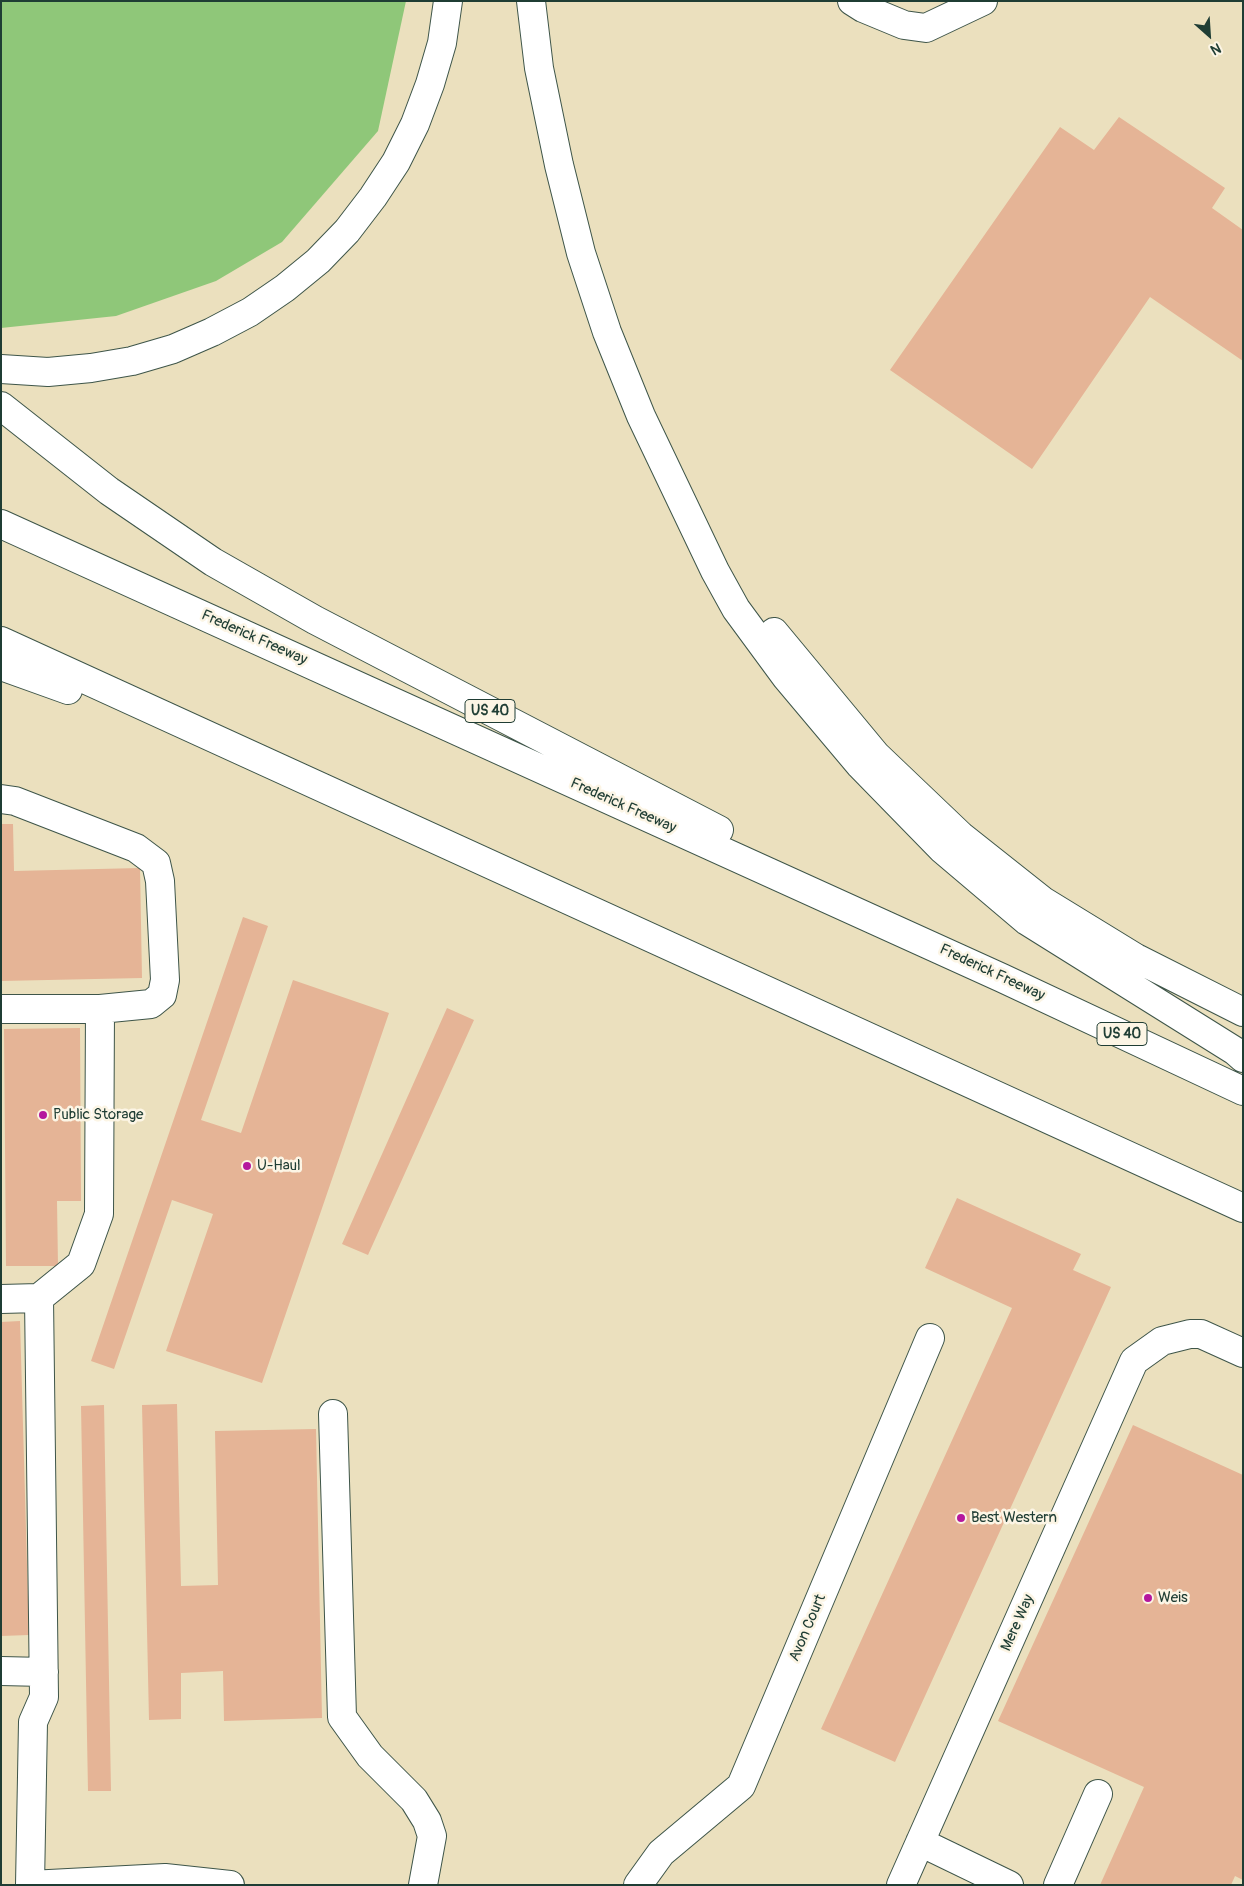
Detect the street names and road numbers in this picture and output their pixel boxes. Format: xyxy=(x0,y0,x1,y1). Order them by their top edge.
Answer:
street label: Frederick Freeway xyxy=(198,607,310,669)
road number: US 40 xyxy=(465,699,515,722)
street label: Frederick Freeway xyxy=(567,775,679,837)
street label: Frederick Freeway xyxy=(937,941,1047,1005)
road number: US 40 xyxy=(1097,1022,1147,1046)
street label: Avon Court xyxy=(786,1592,830,1664)
street label: Mere Way xyxy=(998,1592,1038,1654)

